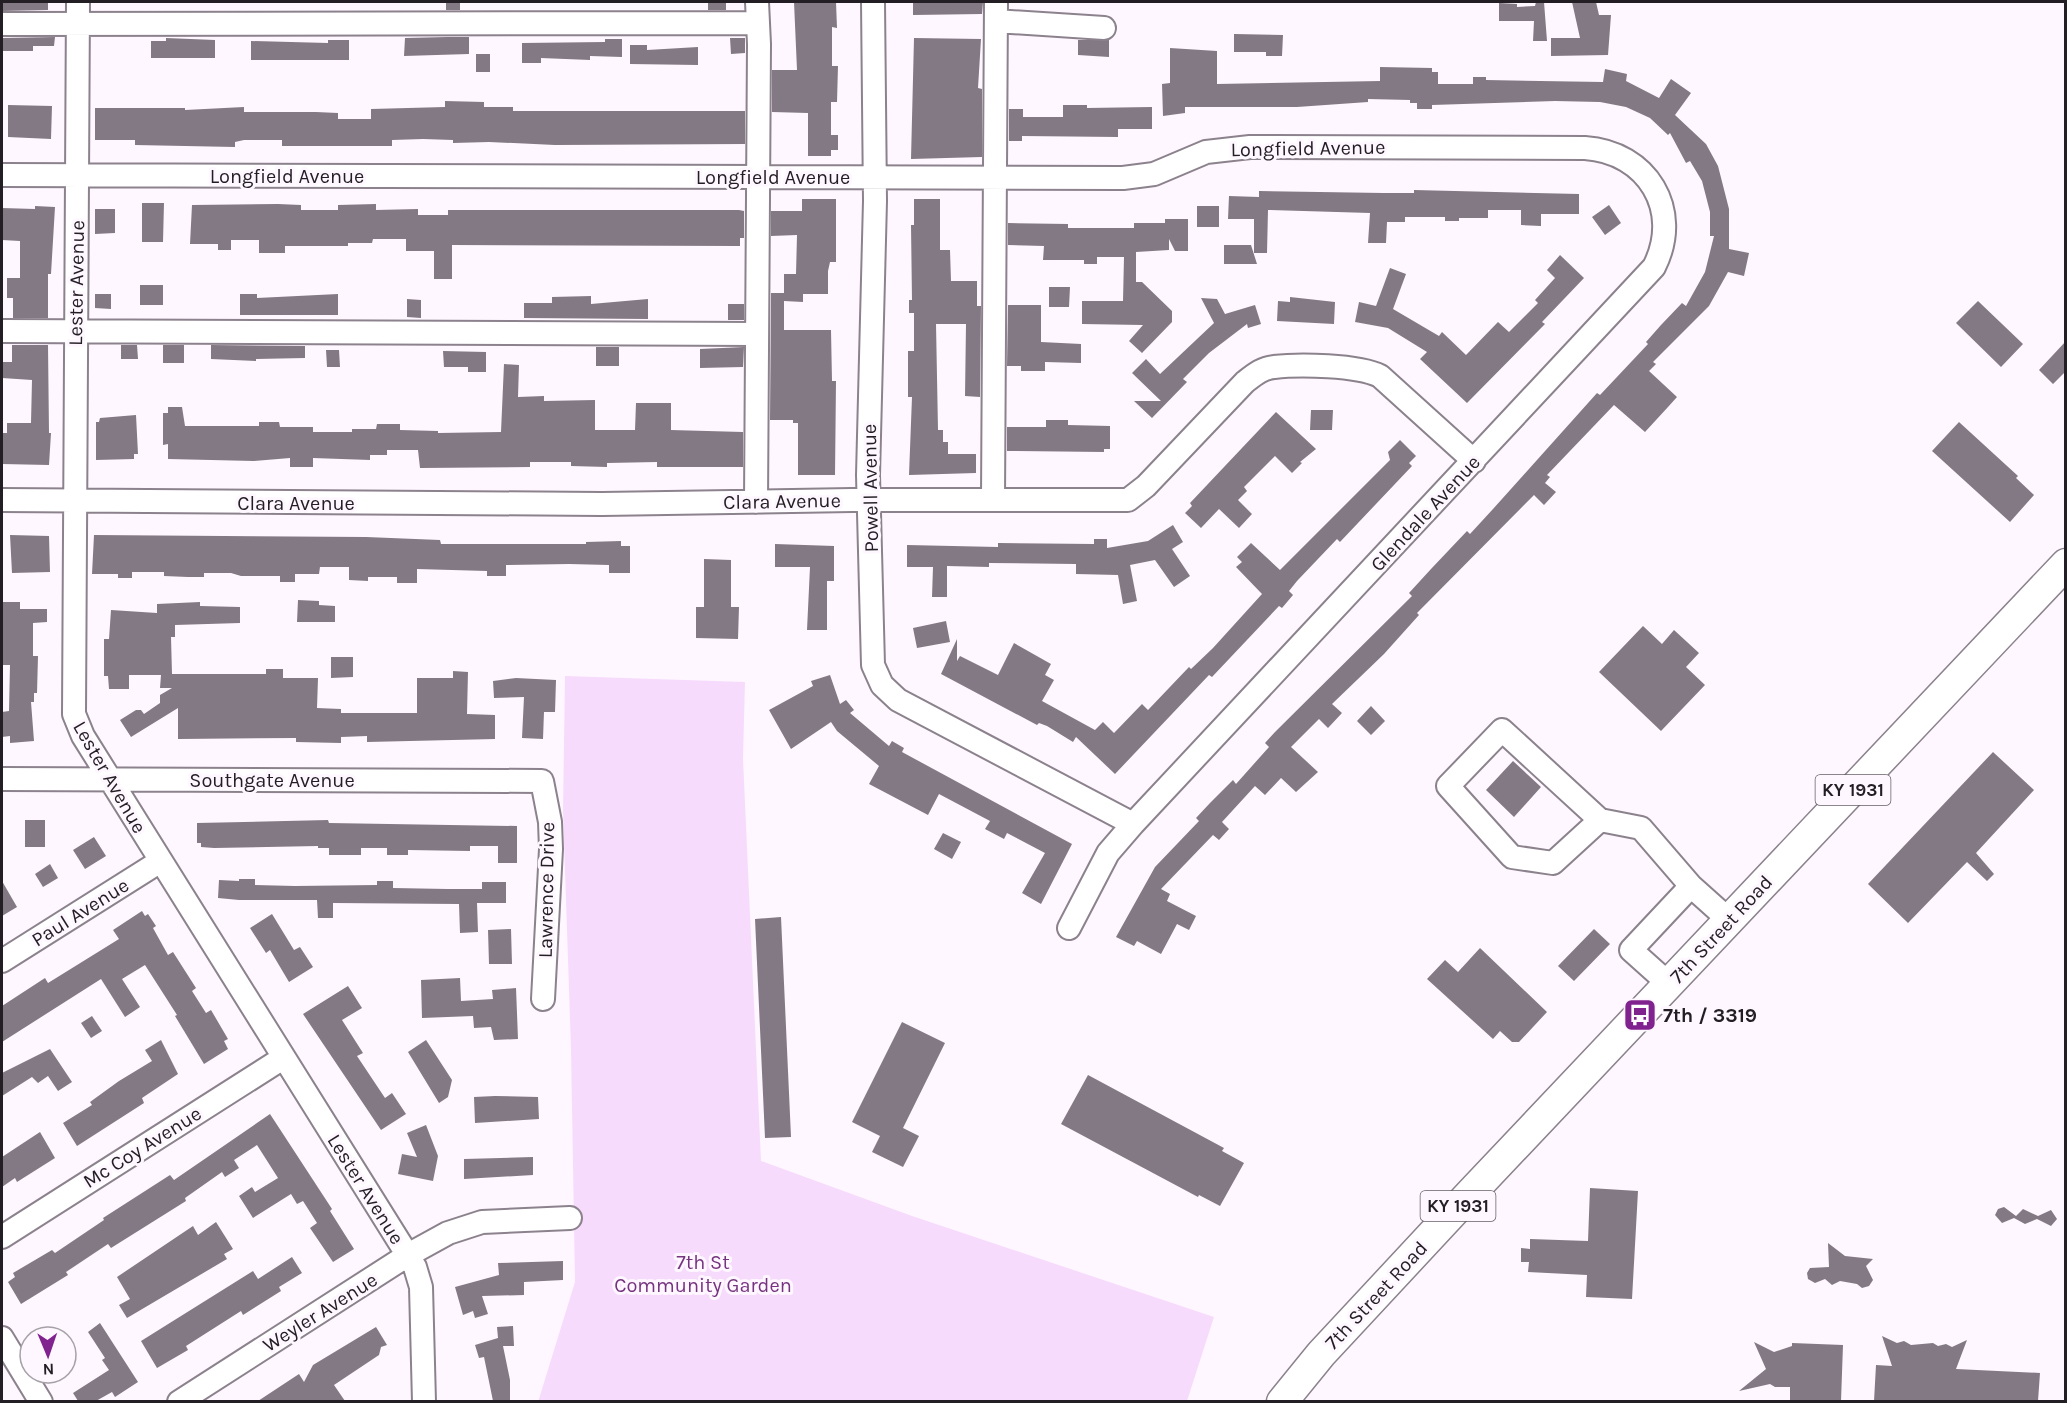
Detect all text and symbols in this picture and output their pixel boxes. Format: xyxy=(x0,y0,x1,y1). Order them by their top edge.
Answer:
street label: Longfield Avenue xyxy=(1230,136,1386,161)
street label: Longfield Avenue xyxy=(210,165,364,188)
street label: Longfield Avenue xyxy=(696,166,850,189)
street label: Lester Avenue xyxy=(64,220,89,346)
street label: Powell Avenue xyxy=(858,424,883,552)
street label: Glendale Avenue xyxy=(1366,451,1485,576)
street label: Clara Avenue xyxy=(723,489,841,514)
street label: Clara Avenue xyxy=(237,492,355,515)
street label: Lester Avenue xyxy=(68,717,151,837)
street label: Southgate Avenue xyxy=(189,769,355,792)
road number: KY 1931 xyxy=(1816,775,1890,805)
street label: Lawrence Drive xyxy=(534,822,559,958)
street label: 7th Street Road xyxy=(1665,871,1777,988)
street label: Paul Avenue xyxy=(27,873,133,951)
bus stop icon: 7th / 3319 xyxy=(1622,997,1658,1033)
place label: 7th / 3319 xyxy=(1663,1004,1757,1027)
street label: Mc Coy Avenue xyxy=(79,1102,206,1193)
street label: Lester Avenue xyxy=(323,1130,409,1249)
road number: KY 1931 xyxy=(1420,1191,1496,1221)
street label: 7th Street Road xyxy=(1320,1237,1432,1354)
park label: 7th St Community Garden xyxy=(614,1251,792,1297)
street label: Weyler Avenue xyxy=(259,1268,382,1357)
north arrow xyxy=(18,1325,78,1385)
text: N xyxy=(42,1360,55,1379)

